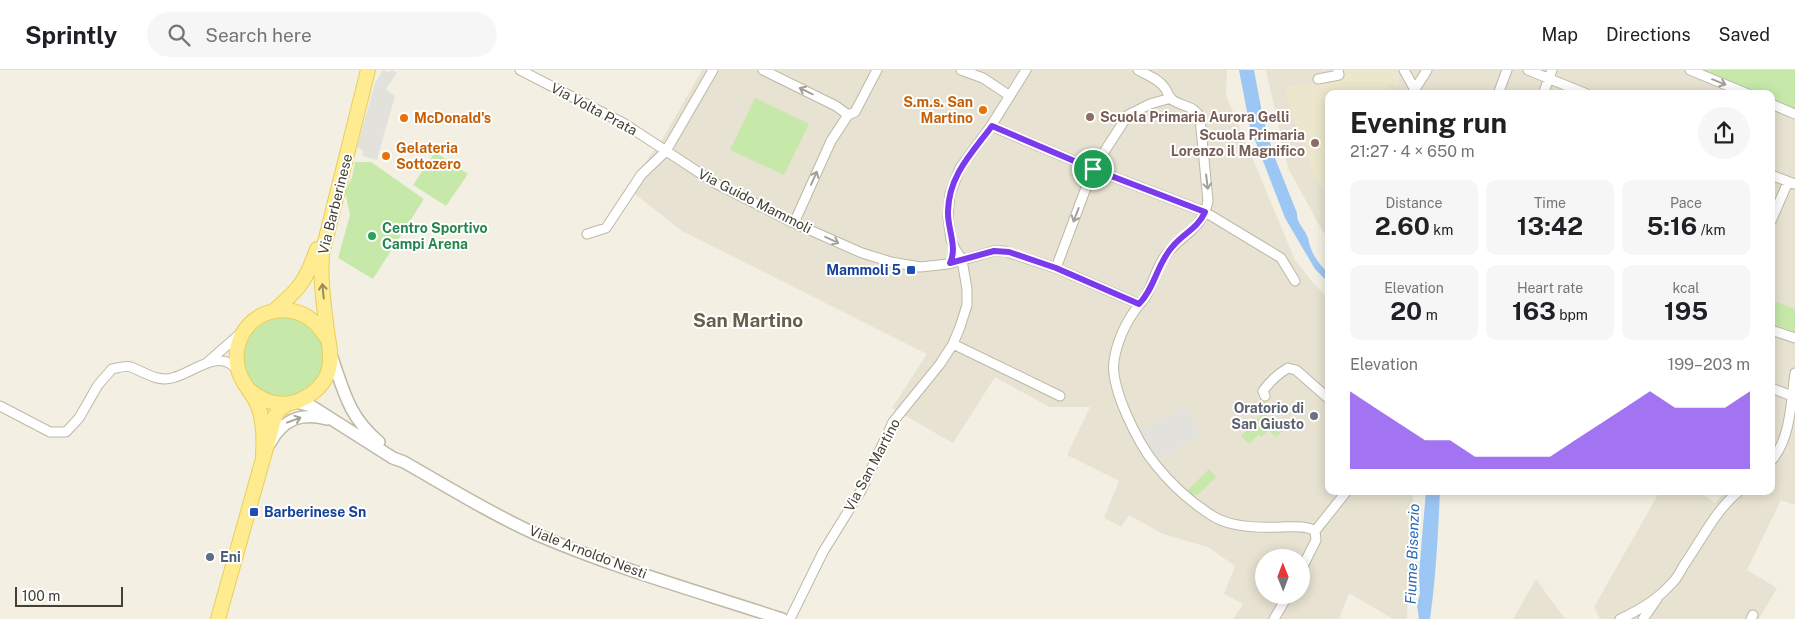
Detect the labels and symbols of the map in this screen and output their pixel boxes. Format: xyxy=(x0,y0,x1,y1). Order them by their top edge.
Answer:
one-way arrow xyxy=(1711,78,1726,87)
street label: Via Volta Prata xyxy=(548,80,640,138)
one-way arrow xyxy=(799,86,814,96)
place label: S.m.s. San Martino xyxy=(903,94,973,126)
marker: S.m.s. San Martino xyxy=(977,104,989,116)
place label: Scuola Primaria Aurora Gelli xyxy=(1100,109,1289,125)
place label: McDonald's xyxy=(414,110,491,126)
marker: Scuola Primaria Aurora Gelli xyxy=(1084,111,1096,123)
marker: McDonald's xyxy=(398,112,410,124)
place label: Scuola Primaria Lorenzo il Magnifico xyxy=(1171,127,1305,159)
marker: Scuola Primaria Lorenzo il Magnifico xyxy=(1309,137,1321,149)
place label: Gelateria Sottozero xyxy=(396,140,461,172)
pin xyxy=(1072,148,1114,190)
marker: Gelateria Sottozero xyxy=(380,150,392,162)
street label: Via Barberinese xyxy=(315,152,355,256)
street label: Via Guido Mammoli xyxy=(695,165,815,237)
one-way arrow xyxy=(810,171,819,186)
one-way arrow xyxy=(1202,173,1212,189)
one-way arrow xyxy=(1071,207,1080,222)
place label: Centro Sportivo Campi Arena xyxy=(382,220,488,252)
marker: Centro Sportivo Campi Arena xyxy=(366,230,378,242)
one-way arrow xyxy=(824,236,839,246)
place label: Mammoli 5 xyxy=(826,262,901,278)
marker: Mammoli 5 xyxy=(905,264,917,276)
one-way arrow xyxy=(318,283,328,299)
district label: San Martino xyxy=(693,309,803,331)
place label: Oratorio di San Giusto xyxy=(1231,400,1304,432)
marker: Oratorio di San Giusto xyxy=(1308,410,1320,422)
one-way arrow xyxy=(286,415,301,424)
street label: Via San Martino xyxy=(841,416,903,514)
water label: Fiume Bisenzio xyxy=(1402,503,1422,605)
place label: Barberinese Sn xyxy=(264,504,366,520)
marker: Barberinese Sn xyxy=(248,506,260,518)
street label: Viale Arnoldo Nesti xyxy=(527,522,649,582)
place label: Eni xyxy=(220,549,241,565)
north arrow xyxy=(1255,549,1310,604)
marker: Eni xyxy=(204,551,216,563)
scale bar xyxy=(15,584,122,607)

